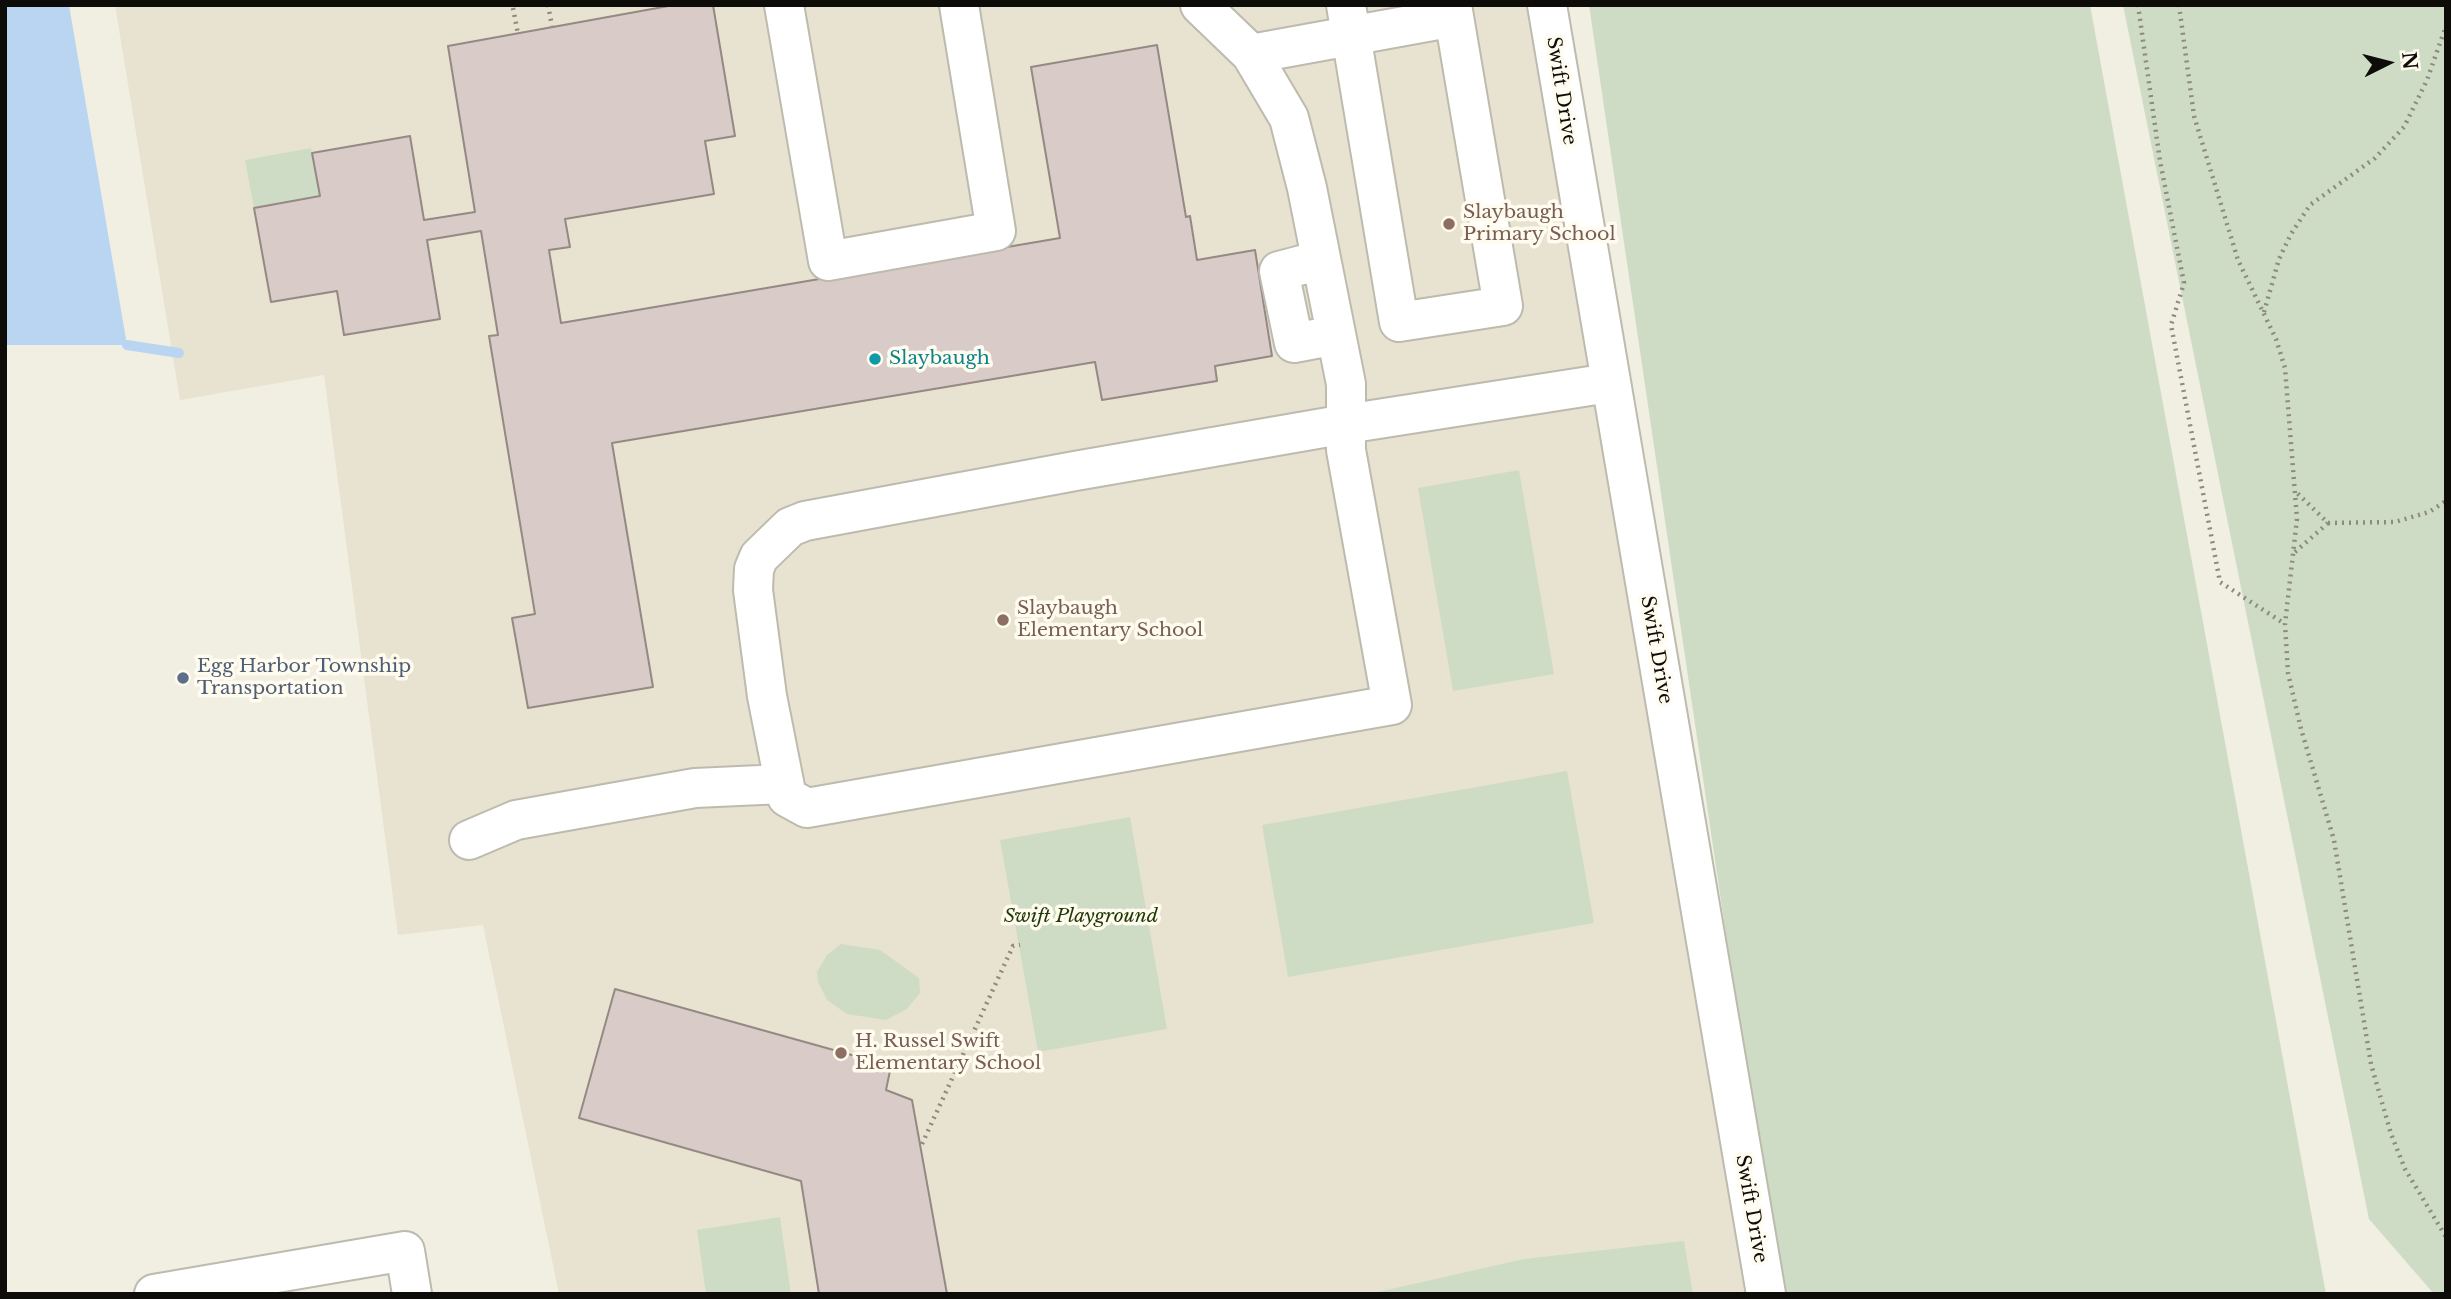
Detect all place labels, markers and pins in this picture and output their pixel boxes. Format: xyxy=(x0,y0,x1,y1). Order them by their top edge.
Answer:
place label: Slaybaugh Primary School xyxy=(1463,202,1616,246)
marker: Slaybaugh Primary School xyxy=(1441,216,1457,232)
place label: Slaybaugh xyxy=(889,348,990,370)
marker: Slaybaugh xyxy=(867,351,883,367)
place label: Slaybaugh Elementary School xyxy=(1017,598,1203,642)
marker: Slaybaugh Elementary School xyxy=(995,612,1011,628)
place label: Egg Harbor Township Transportation xyxy=(197,656,411,700)
marker: Egg Harbor Township Transportation xyxy=(175,670,191,686)
place label: H. Russel Swift Elementary School xyxy=(855,1031,1041,1075)
marker: H. Russel Swift Elementary School xyxy=(833,1045,849,1061)

